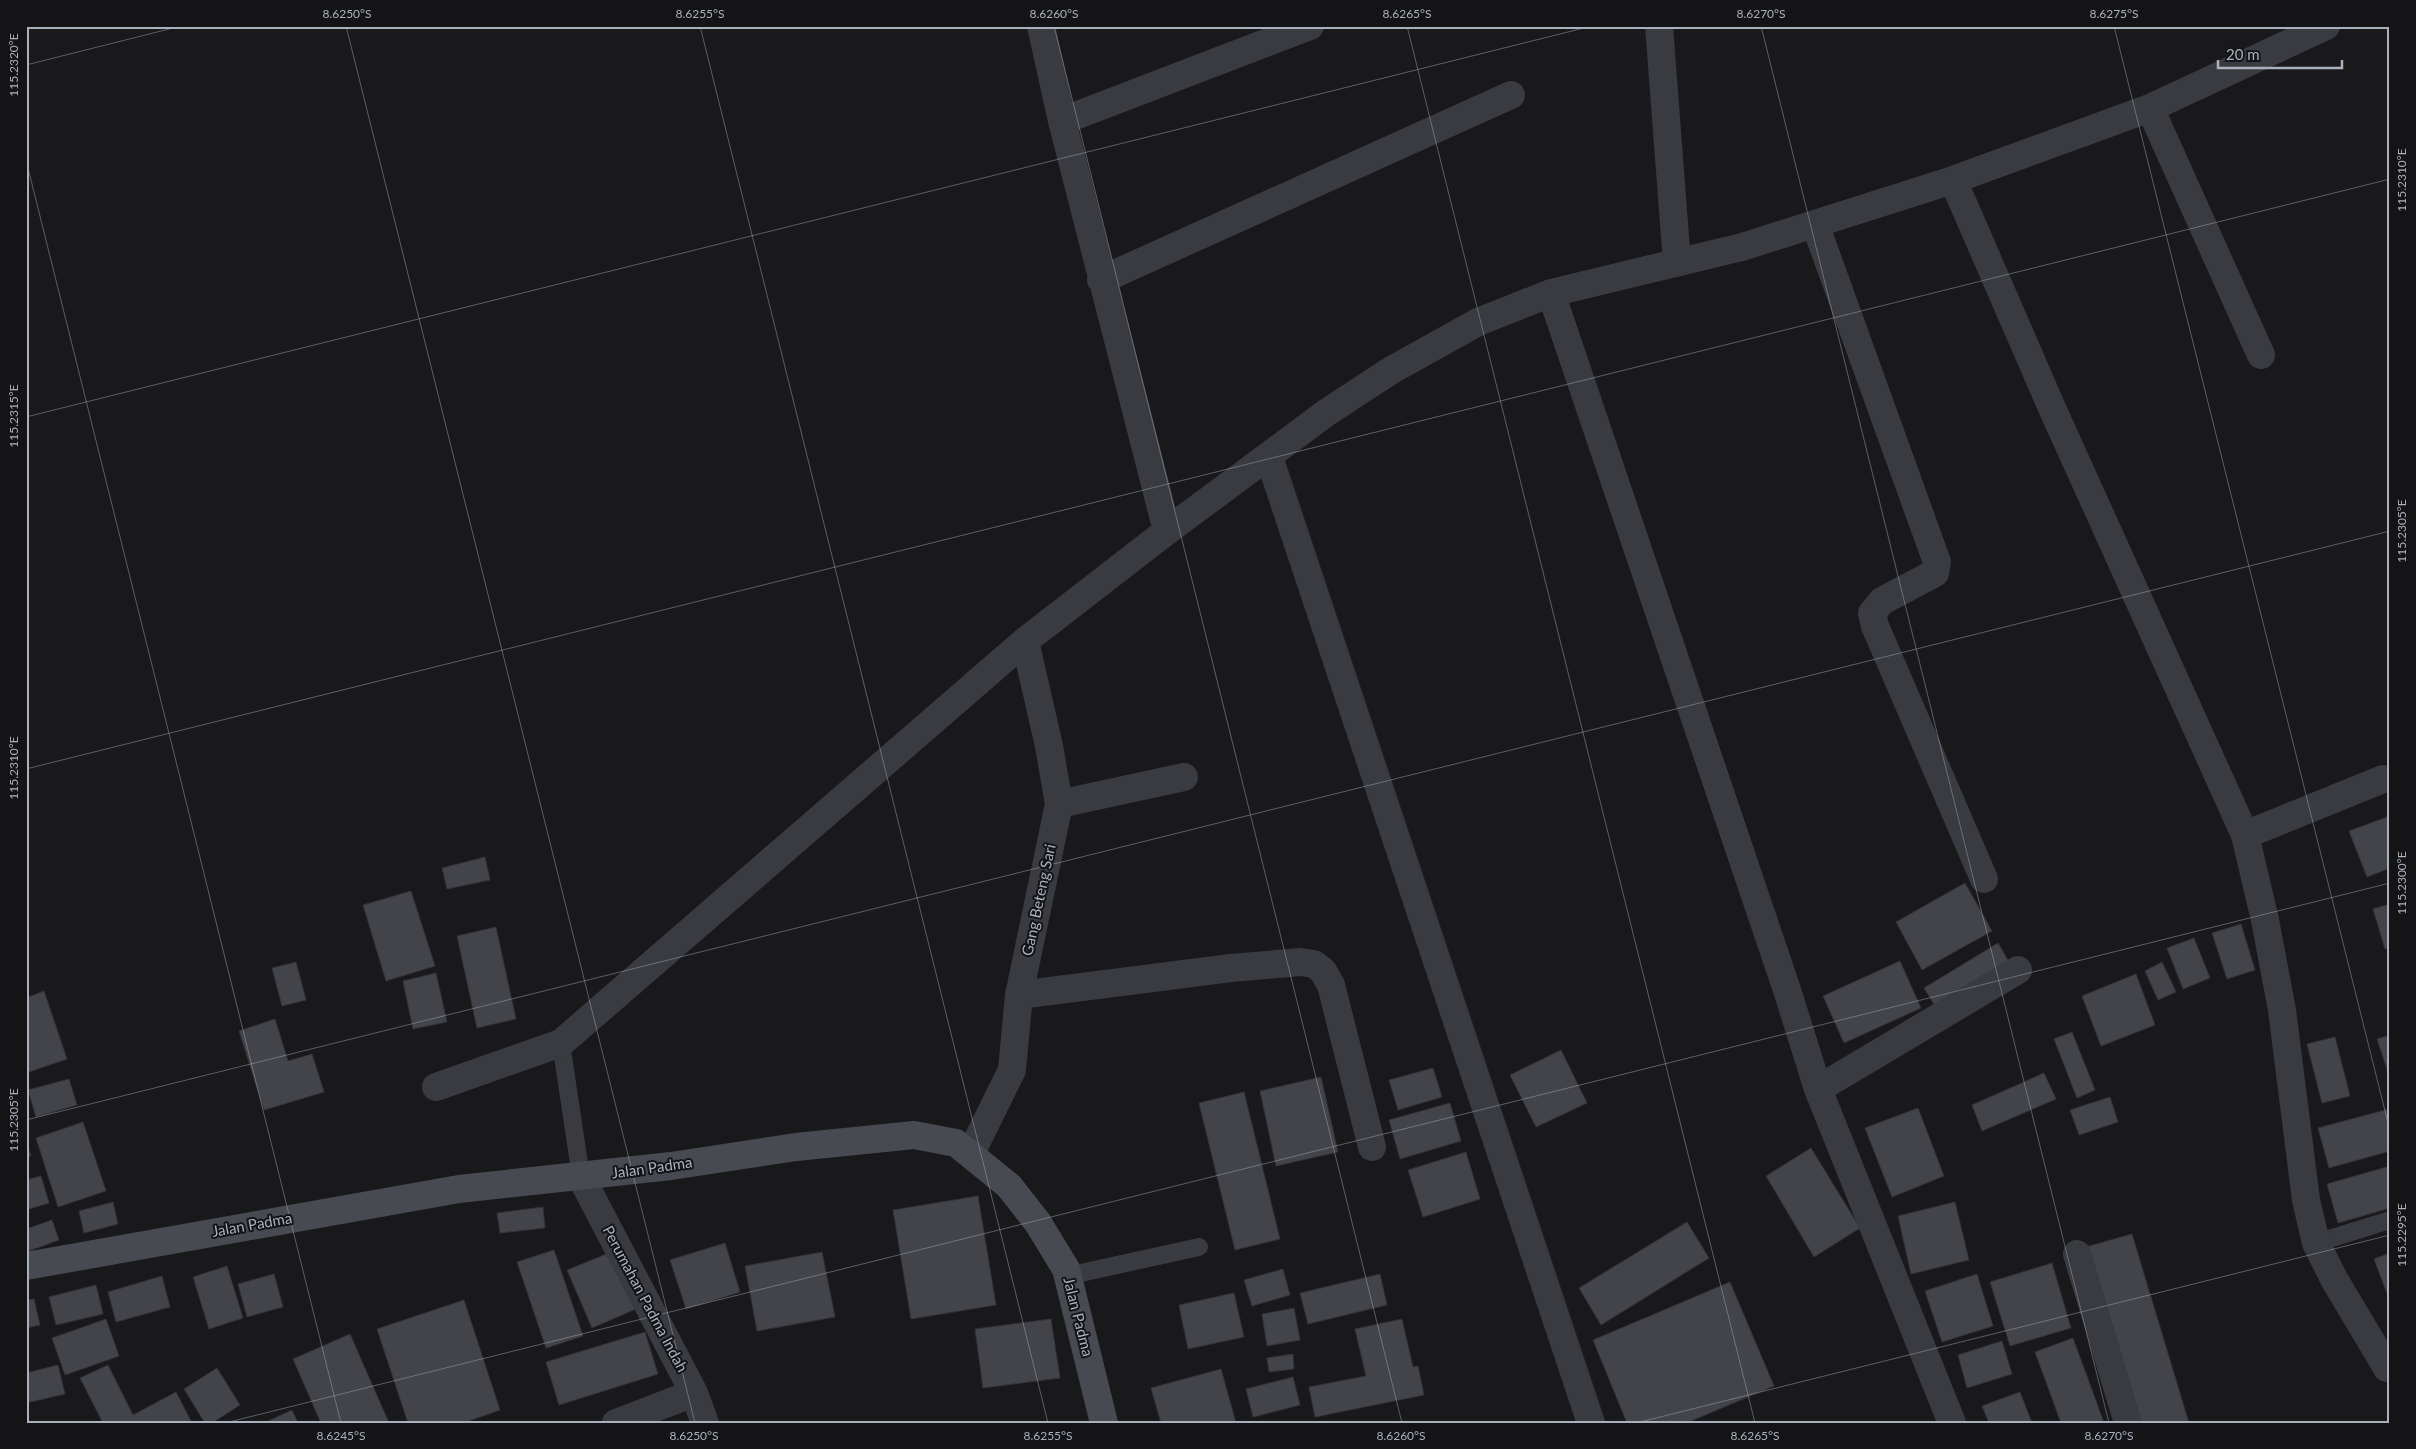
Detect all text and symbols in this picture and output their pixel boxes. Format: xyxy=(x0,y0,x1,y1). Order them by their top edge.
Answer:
text: 8.6250°S xyxy=(322,6,372,21)
text: 8.6255°S xyxy=(675,6,725,21)
text: 8.6260°S xyxy=(1029,6,1079,21)
text: 8.6265°S xyxy=(1382,6,1432,21)
text: 8.6270°S xyxy=(1736,6,1786,21)
text: 8.6275°S xyxy=(2089,6,2139,21)
text: 115.2320°E xyxy=(6,33,21,97)
scale bar xyxy=(2218,38,2342,70)
text: 20 m xyxy=(2226,45,2260,63)
text: 115.2310°E xyxy=(2394,148,2409,212)
text: 115.2315°E xyxy=(6,384,21,448)
text: 115.2305°E xyxy=(2394,499,2409,563)
text: 115.2310°E xyxy=(6,736,21,800)
street label: Gang Beteng Sari xyxy=(1017,842,1059,957)
text: 115.2300°E xyxy=(2394,851,2409,915)
text: 115.2305°E xyxy=(6,1088,21,1152)
street label: Jalan Padma xyxy=(610,1152,693,1182)
text: 115.2295°E xyxy=(2394,1203,2409,1267)
street label: Jalan Padma xyxy=(210,1208,293,1240)
street label: Perumahan Padma Indah xyxy=(600,1222,692,1375)
street label: Jalan Padma xyxy=(1060,1275,1098,1358)
text: 8.6245°S xyxy=(316,1428,366,1443)
text: 8.6250°S xyxy=(669,1428,719,1443)
text: 8.6255°S xyxy=(1023,1428,1073,1443)
text: 8.6260°S xyxy=(1376,1428,1426,1443)
text: 8.6265°S xyxy=(1730,1428,1780,1443)
text: 8.6270°S xyxy=(2084,1428,2134,1443)

